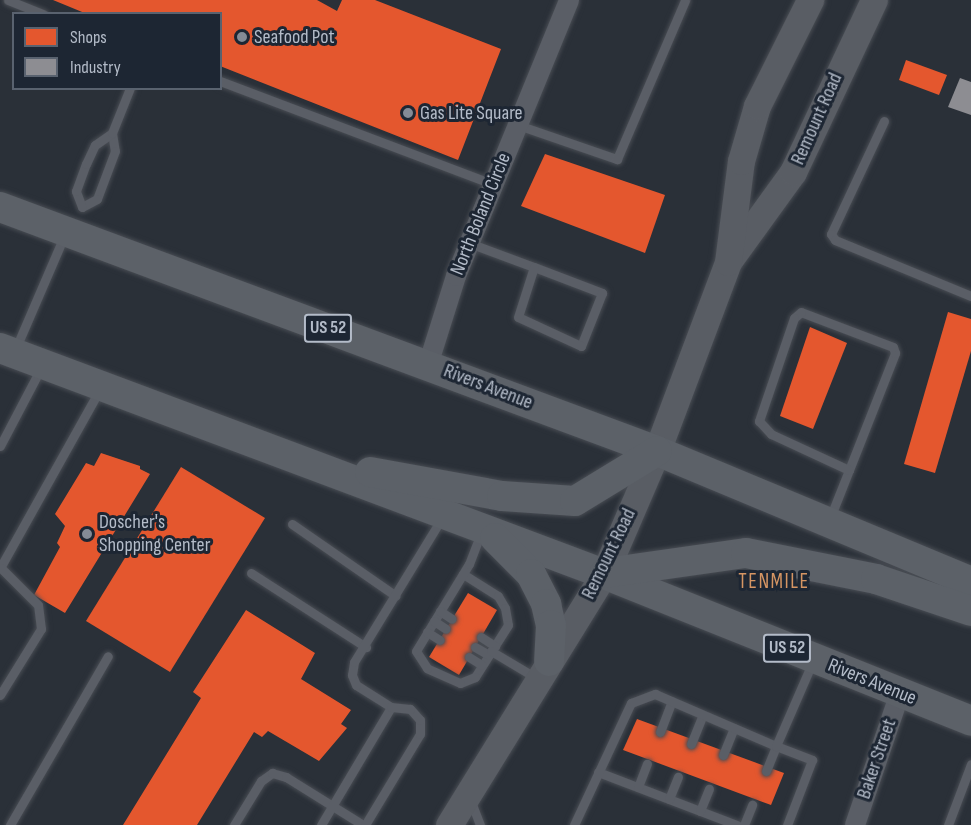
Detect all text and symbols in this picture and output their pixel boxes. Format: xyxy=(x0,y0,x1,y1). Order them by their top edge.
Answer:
legend xyxy=(12,12,222,90)
place label: Seafood Pot xyxy=(254,25,335,49)
text: Shops xyxy=(70,27,107,48)
marker: Seafood Pot xyxy=(235,30,249,44)
text: Industry xyxy=(70,57,121,78)
street label: Remount Road xyxy=(786,69,848,169)
place label: Gas Lite Square xyxy=(420,101,523,125)
marker: Gas Lite Square xyxy=(401,106,415,120)
street label: North Boland Circle xyxy=(446,149,516,279)
road number: US 52 xyxy=(302,313,354,343)
street label: Rivers Avenue xyxy=(440,359,536,415)
street label: Remount Road xyxy=(577,505,641,603)
place label: Doscher's Shopping Center xyxy=(99,510,210,557)
marker: Doscher's Shopping Center xyxy=(80,527,94,541)
district label: TENMILE xyxy=(738,569,810,595)
road number: US 52 xyxy=(762,633,812,663)
street label: Rivers Avenue xyxy=(824,653,920,711)
street label: Baker Street xyxy=(852,716,902,802)

